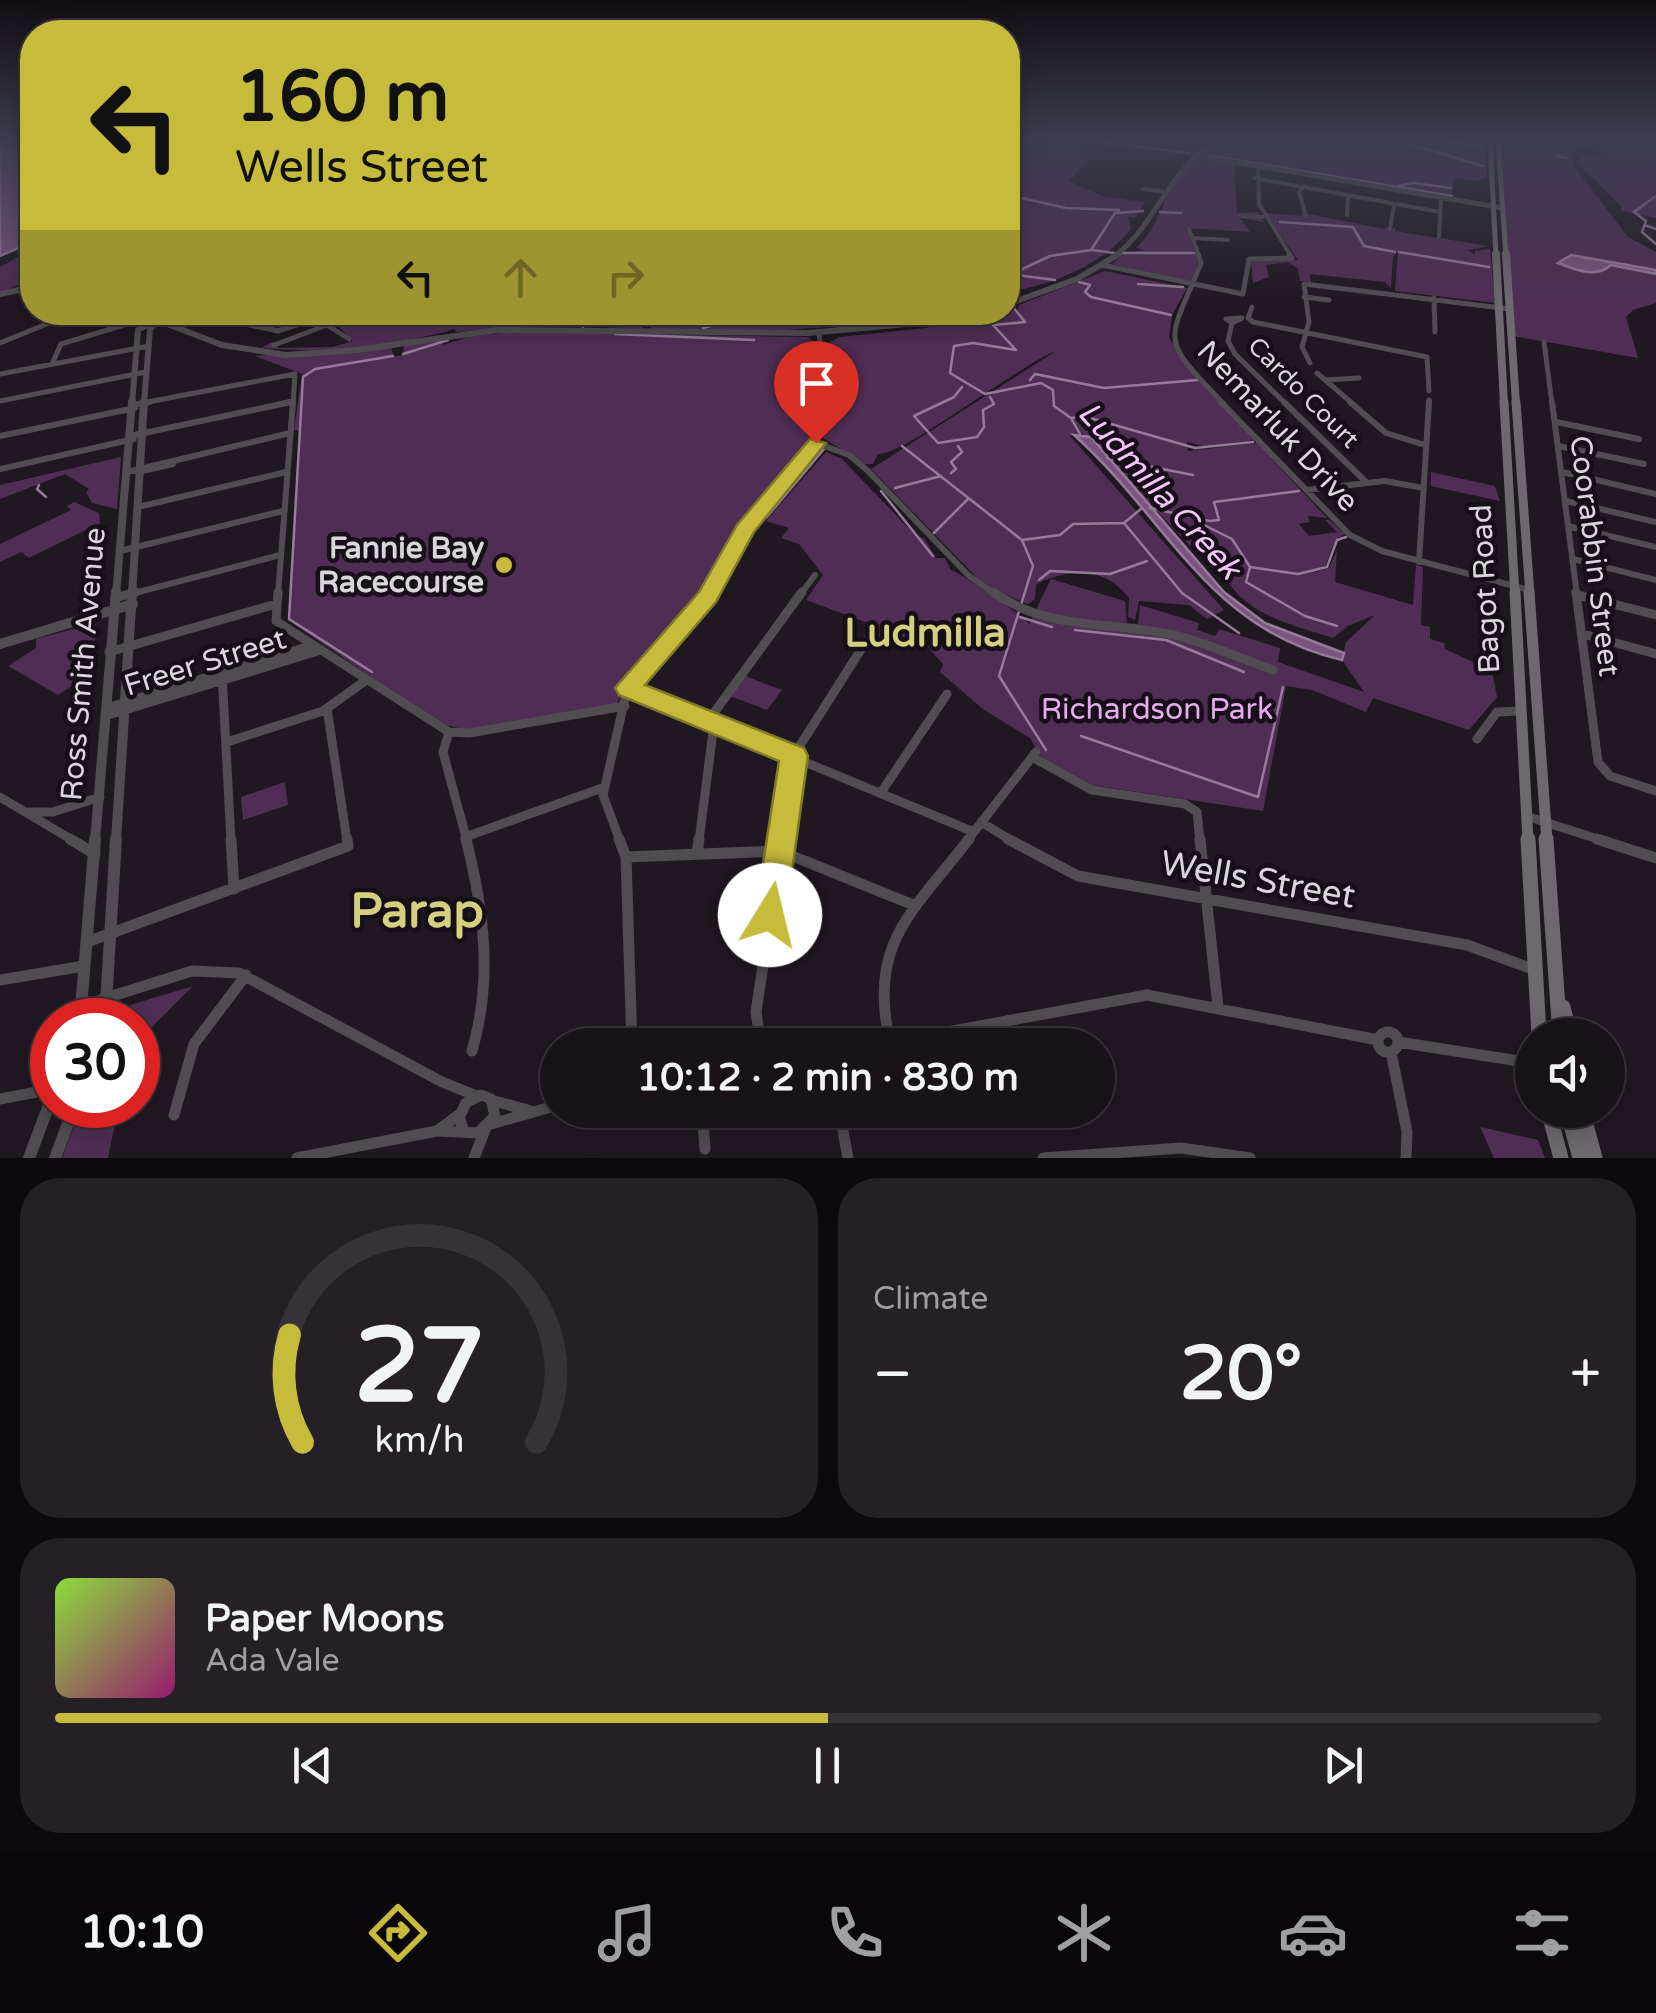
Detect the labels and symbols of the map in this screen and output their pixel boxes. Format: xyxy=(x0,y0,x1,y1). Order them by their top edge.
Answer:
street label: Cardo Court xyxy=(1242,331,1365,455)
street label: Nemarluk Drive xyxy=(1189,333,1366,520)
pin xyxy=(774,341,859,444)
water label: Ludmilla Creek xyxy=(1070,394,1250,589)
street label: Coorabbin Street xyxy=(1561,434,1628,679)
street label: Bagot Road xyxy=(1463,503,1508,675)
street label: Ross Smith Avenue xyxy=(53,526,114,802)
place label: Fannie Bay Racecourse xyxy=(318,530,484,601)
marker: Fannie Bay Racecourse xyxy=(493,554,515,576)
district label: Ludmilla xyxy=(844,609,1006,657)
street label: Freer Street xyxy=(120,620,291,705)
park label: Richardson Park xyxy=(1041,691,1273,728)
street label: Wells Street xyxy=(1157,842,1358,918)
position arrow xyxy=(718,863,822,967)
district label: Parap xyxy=(350,883,484,941)
speed limit sign: 30 xyxy=(30,998,160,1128)

